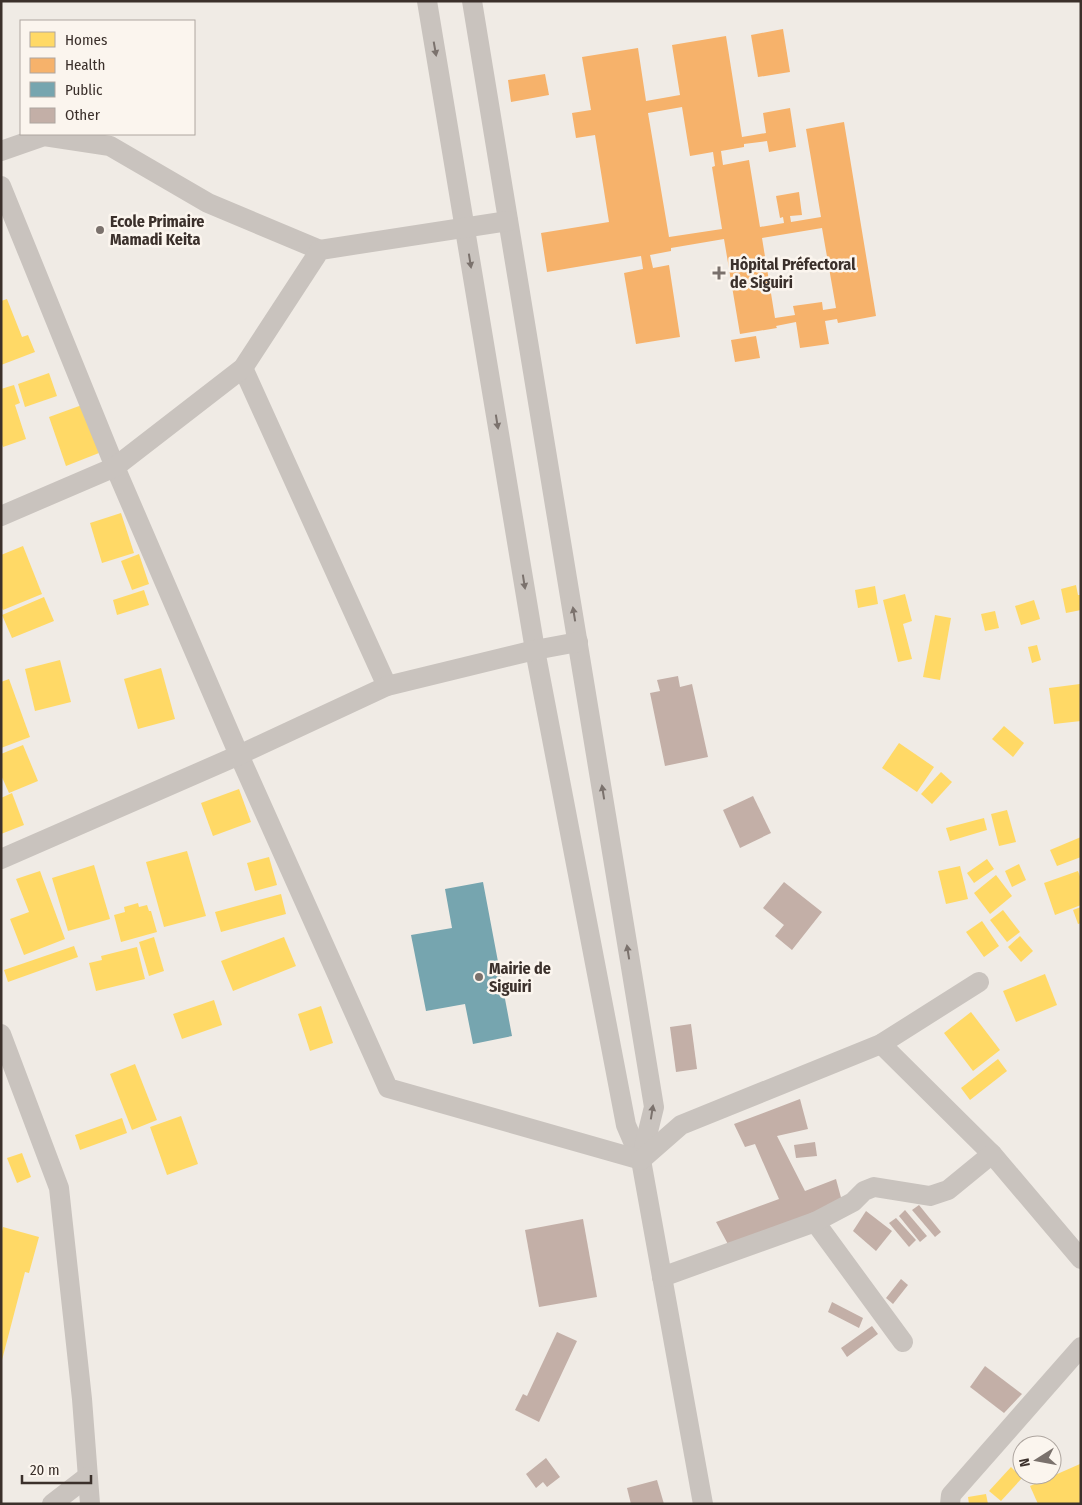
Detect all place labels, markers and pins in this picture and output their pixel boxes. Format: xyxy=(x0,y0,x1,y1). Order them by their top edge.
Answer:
place label: Ecole Primaire Mamadi Keita xyxy=(110,212,204,249)
marker: Ecole Primaire Mamadi Keita xyxy=(94,224,106,236)
place label: Hôpital Préfectoral de Siguiri xyxy=(730,255,856,292)
marker: Hôpital Préfectoral de Siguiri xyxy=(712,266,726,280)
place label: Mairie de Siguiri xyxy=(489,959,551,996)
marker: Mairie de Siguiri xyxy=(473,971,485,983)

